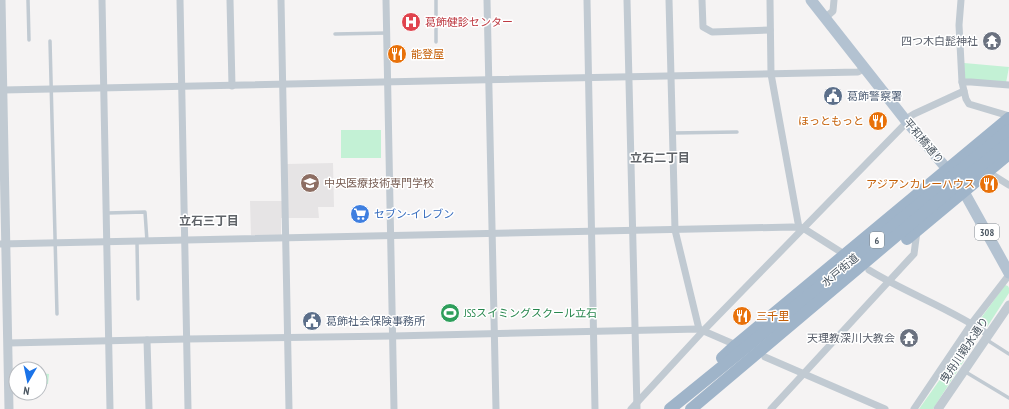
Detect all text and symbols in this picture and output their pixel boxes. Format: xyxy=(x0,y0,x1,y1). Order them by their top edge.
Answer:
hospital icon: 葛飾健診センター xyxy=(400,11,422,33)
place label: 葛飾健診センター xyxy=(425,15,513,29)
temple icon: 四つ木白髭神社 xyxy=(981,30,1003,52)
place label: 四つ木白髭神社 xyxy=(901,34,978,48)
restaurant icon: 能登屋 xyxy=(386,43,408,65)
place label: 能登屋 xyxy=(411,47,444,61)
public building icon: 葛飾警察署 xyxy=(822,85,844,107)
place label: 葛飾警察署 xyxy=(847,89,902,103)
restaurant icon: ほっともっと xyxy=(867,110,889,132)
place label: ほっともっと xyxy=(798,114,864,128)
street label: 平和橋通り xyxy=(901,115,947,167)
district label: 立石二丁目 xyxy=(630,150,690,165)
school or university icon: 中央医療技術専門学校 xyxy=(299,172,321,194)
restaurant icon: アジアンカレーハウス xyxy=(978,173,1000,195)
place label: 中央医療技術専門学校 xyxy=(324,176,434,190)
place label: アジアンカレーハウス xyxy=(866,177,975,191)
supermarket icon: セブン-イレブン xyxy=(349,203,371,225)
place label: セブン-イレブン xyxy=(374,207,454,221)
district label: 立石三丁目 xyxy=(179,213,239,228)
road number: 308 xyxy=(975,224,999,240)
road number: 6 xyxy=(870,232,884,248)
street label: 水戸街道 xyxy=(819,250,861,290)
sports icon: JSSスイミングスクール立石 xyxy=(439,302,461,324)
restaurant icon: 三千里 xyxy=(731,305,753,327)
place label: JSSスイミングスクール立石 xyxy=(463,306,597,320)
place label: 三千里 xyxy=(756,309,789,323)
public building icon: 葛飾社会保険事務所 xyxy=(301,310,323,332)
place label: 葛飾社会保険事務所 xyxy=(326,314,426,328)
street label: 曳舟川親水通り xyxy=(937,314,991,386)
temple icon: 天理教深川大教会 xyxy=(898,327,920,349)
place label: 天理教深川大教会 xyxy=(807,331,895,345)
north arrow xyxy=(8,361,48,401)
text: N xyxy=(22,383,30,398)

